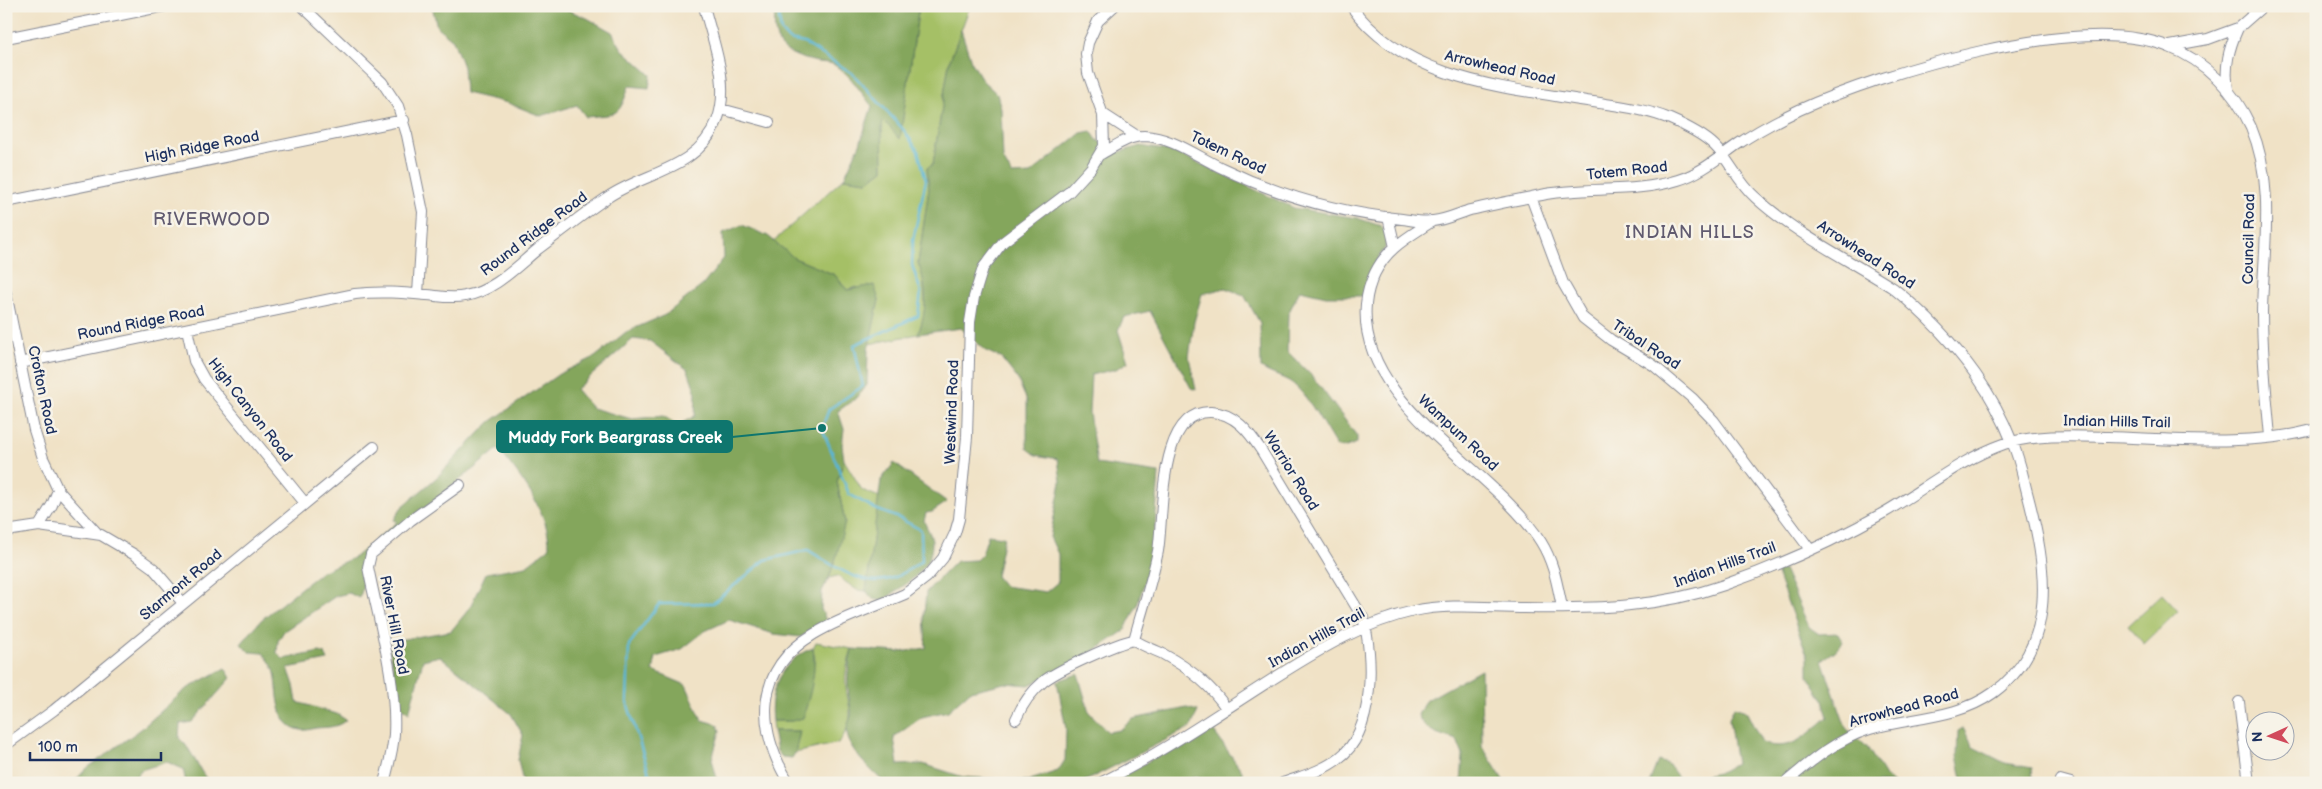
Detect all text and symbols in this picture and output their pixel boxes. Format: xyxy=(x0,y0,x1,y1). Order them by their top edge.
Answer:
street label: Arrowhead Road xyxy=(1443,46,1557,90)
street label: High Ridge Road xyxy=(143,127,261,167)
street label: Totem Road xyxy=(1187,127,1269,179)
street label: Totem Road xyxy=(1585,157,1669,185)
street label: Round Ridge Road xyxy=(477,188,591,280)
street label: Council Road xyxy=(2239,193,2259,285)
district label: RIVERWOOD xyxy=(153,209,271,230)
street label: Arrowhead Road xyxy=(1814,216,1918,294)
district label: INDIAN HILLS xyxy=(1625,222,1755,243)
street label: Round Ridge Road xyxy=(76,301,206,345)
street label: Tribal Road xyxy=(1608,316,1684,374)
street label: Crofton Road xyxy=(23,344,61,436)
street label: High Canyon Road xyxy=(203,354,297,466)
street label: Westwind Road xyxy=(941,359,963,465)
street label: Wampum Road xyxy=(1414,391,1502,475)
street label: Indian Hills Trail xyxy=(2063,412,2171,432)
callout: Muddy Fork Beargrass Creek xyxy=(497,421,732,452)
street label: Warrior Road xyxy=(1259,428,1323,514)
text: Muddy Fork Beargrass Creek xyxy=(508,429,723,448)
street label: Indian Hills Trail xyxy=(1671,538,1779,592)
street label: Starmont Road xyxy=(136,545,226,625)
street label: River Hill Road xyxy=(375,574,413,676)
street label: Indian Hills Trail xyxy=(1266,604,1368,672)
street label: Arrowhead Road xyxy=(1847,684,1961,732)
north arrow xyxy=(2244,712,2294,762)
scale bar xyxy=(30,729,161,761)
text: N xyxy=(2249,731,2266,742)
text: 100 m xyxy=(38,738,78,757)

